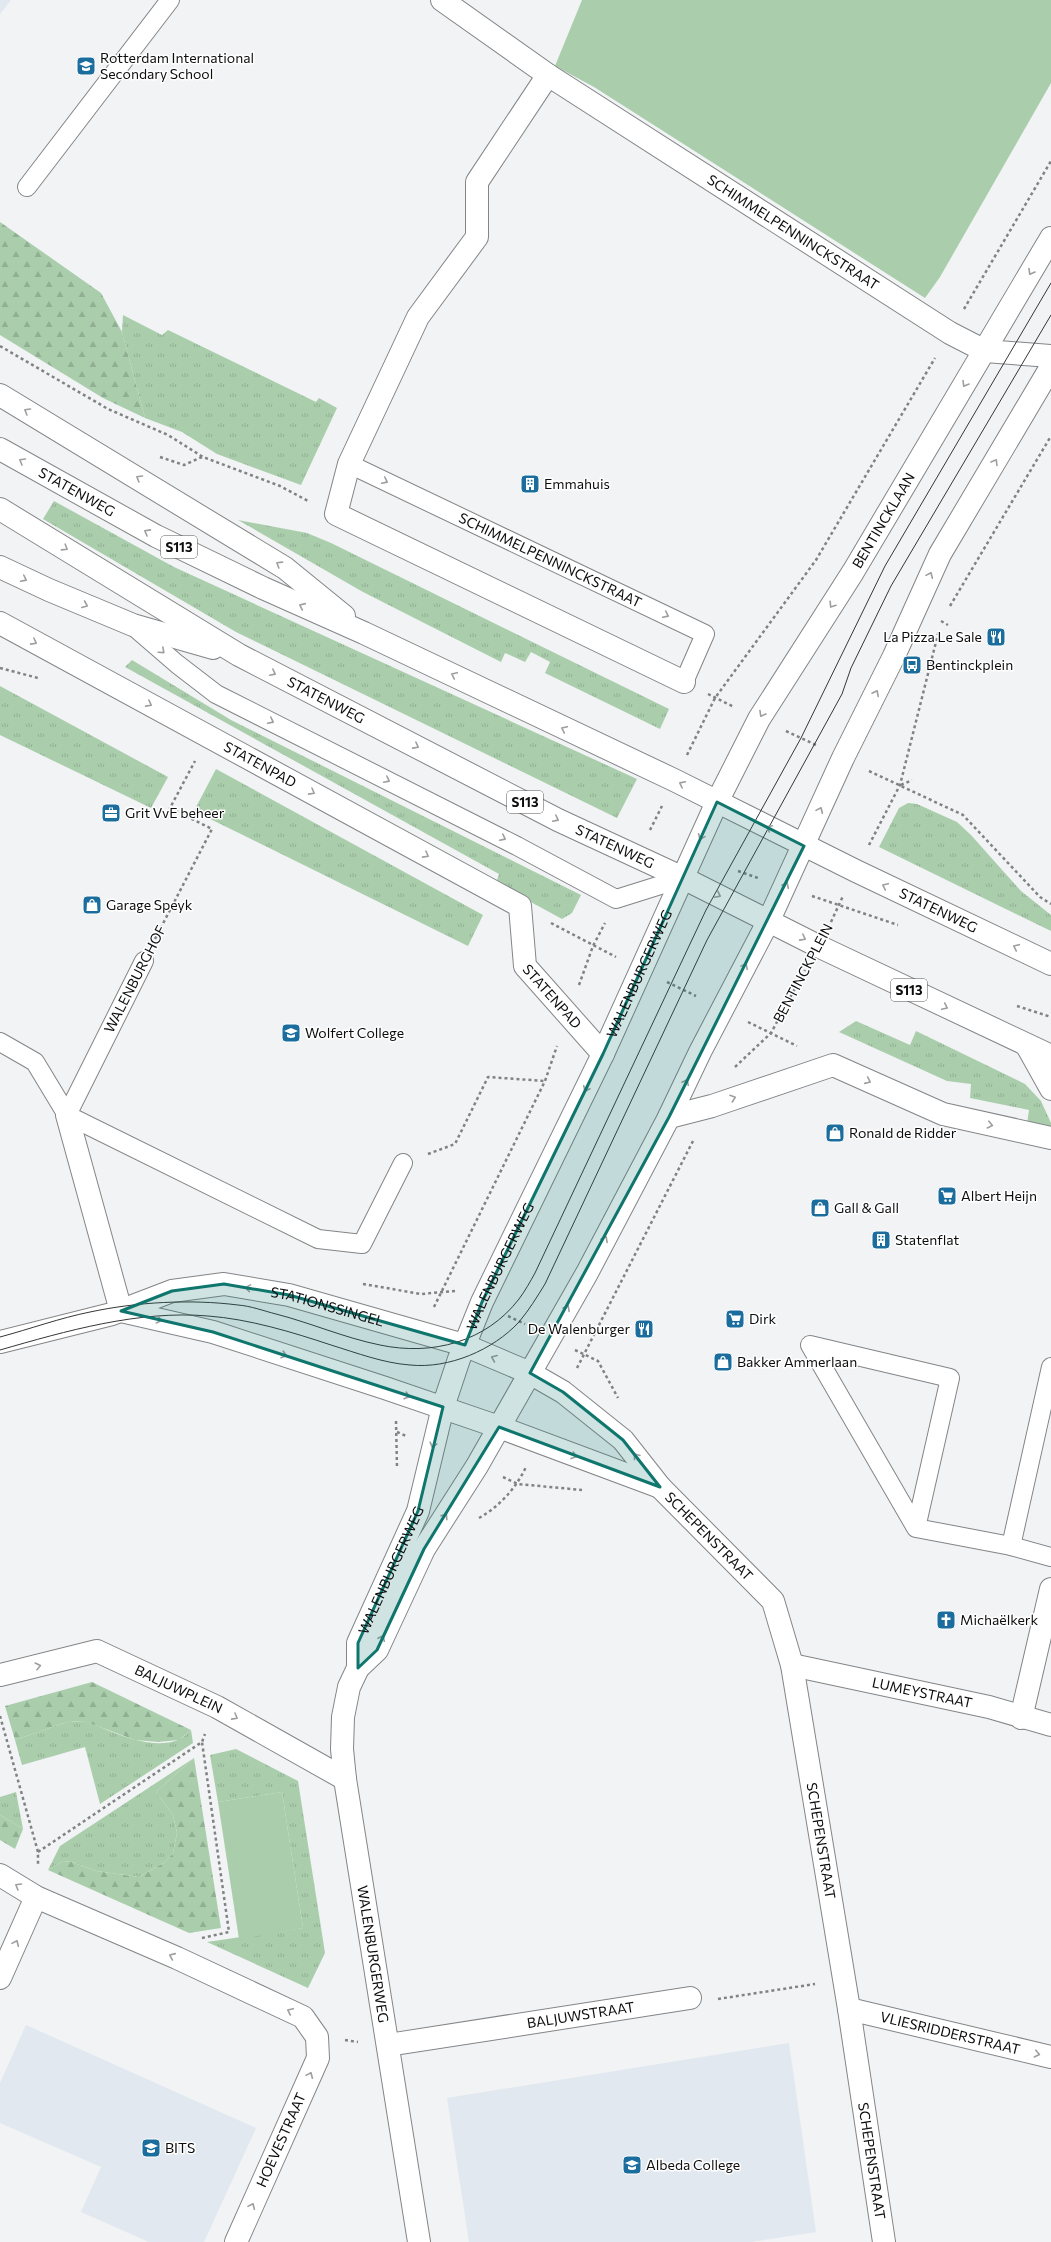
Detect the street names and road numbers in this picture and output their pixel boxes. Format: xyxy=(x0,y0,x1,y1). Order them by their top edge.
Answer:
street label: SCHIMMELPENNINCKSTRAAT xyxy=(704,171,882,293)
street label: STATENWEG xyxy=(36,463,118,520)
street label: BENTINCKLAAN xyxy=(848,469,918,571)
street label: SCHIMMELPENNINCKSTRAAT xyxy=(456,509,645,611)
road number: S113 xyxy=(161,536,197,558)
street label: STATENWEG xyxy=(285,672,368,727)
street label: STATENPAD xyxy=(221,737,299,791)
road number: S113 xyxy=(507,791,543,813)
street label: STATENWEG xyxy=(573,820,657,872)
street label: STATENWEG xyxy=(897,884,981,936)
street label: WALENBURGERWEG xyxy=(602,907,675,1040)
street label: BENTINCKPLEIN xyxy=(769,920,836,1025)
street label: WALENBURGHOF xyxy=(100,922,169,1035)
street label: STATENPAD xyxy=(519,961,585,1032)
road number: S113 xyxy=(891,979,927,1001)
street label: WALENBURGERWEG xyxy=(463,1200,537,1332)
street label: STATIONSSINGEL xyxy=(269,1283,386,1330)
street label: SCHEPENSTRAAT xyxy=(662,1488,757,1584)
street label: WALENBURGERWEG xyxy=(354,1503,427,1637)
street label: BALJUWPLEIN xyxy=(132,1661,225,1716)
street label: LUMEYSTRAAT xyxy=(871,1673,974,1711)
street label: SCHEPENSTRAAT xyxy=(804,1781,840,1900)
street label: WALENBURGERWEG xyxy=(354,1884,393,2024)
street label: BALJUWSTRAAT xyxy=(526,1998,636,2031)
street label: VLIESRIDDERSTRAAT xyxy=(879,2008,1022,2057)
street label: HOEVESTRAAT xyxy=(252,2090,309,2190)
street label: SCHEPENSTRAAT xyxy=(855,2101,889,2220)

